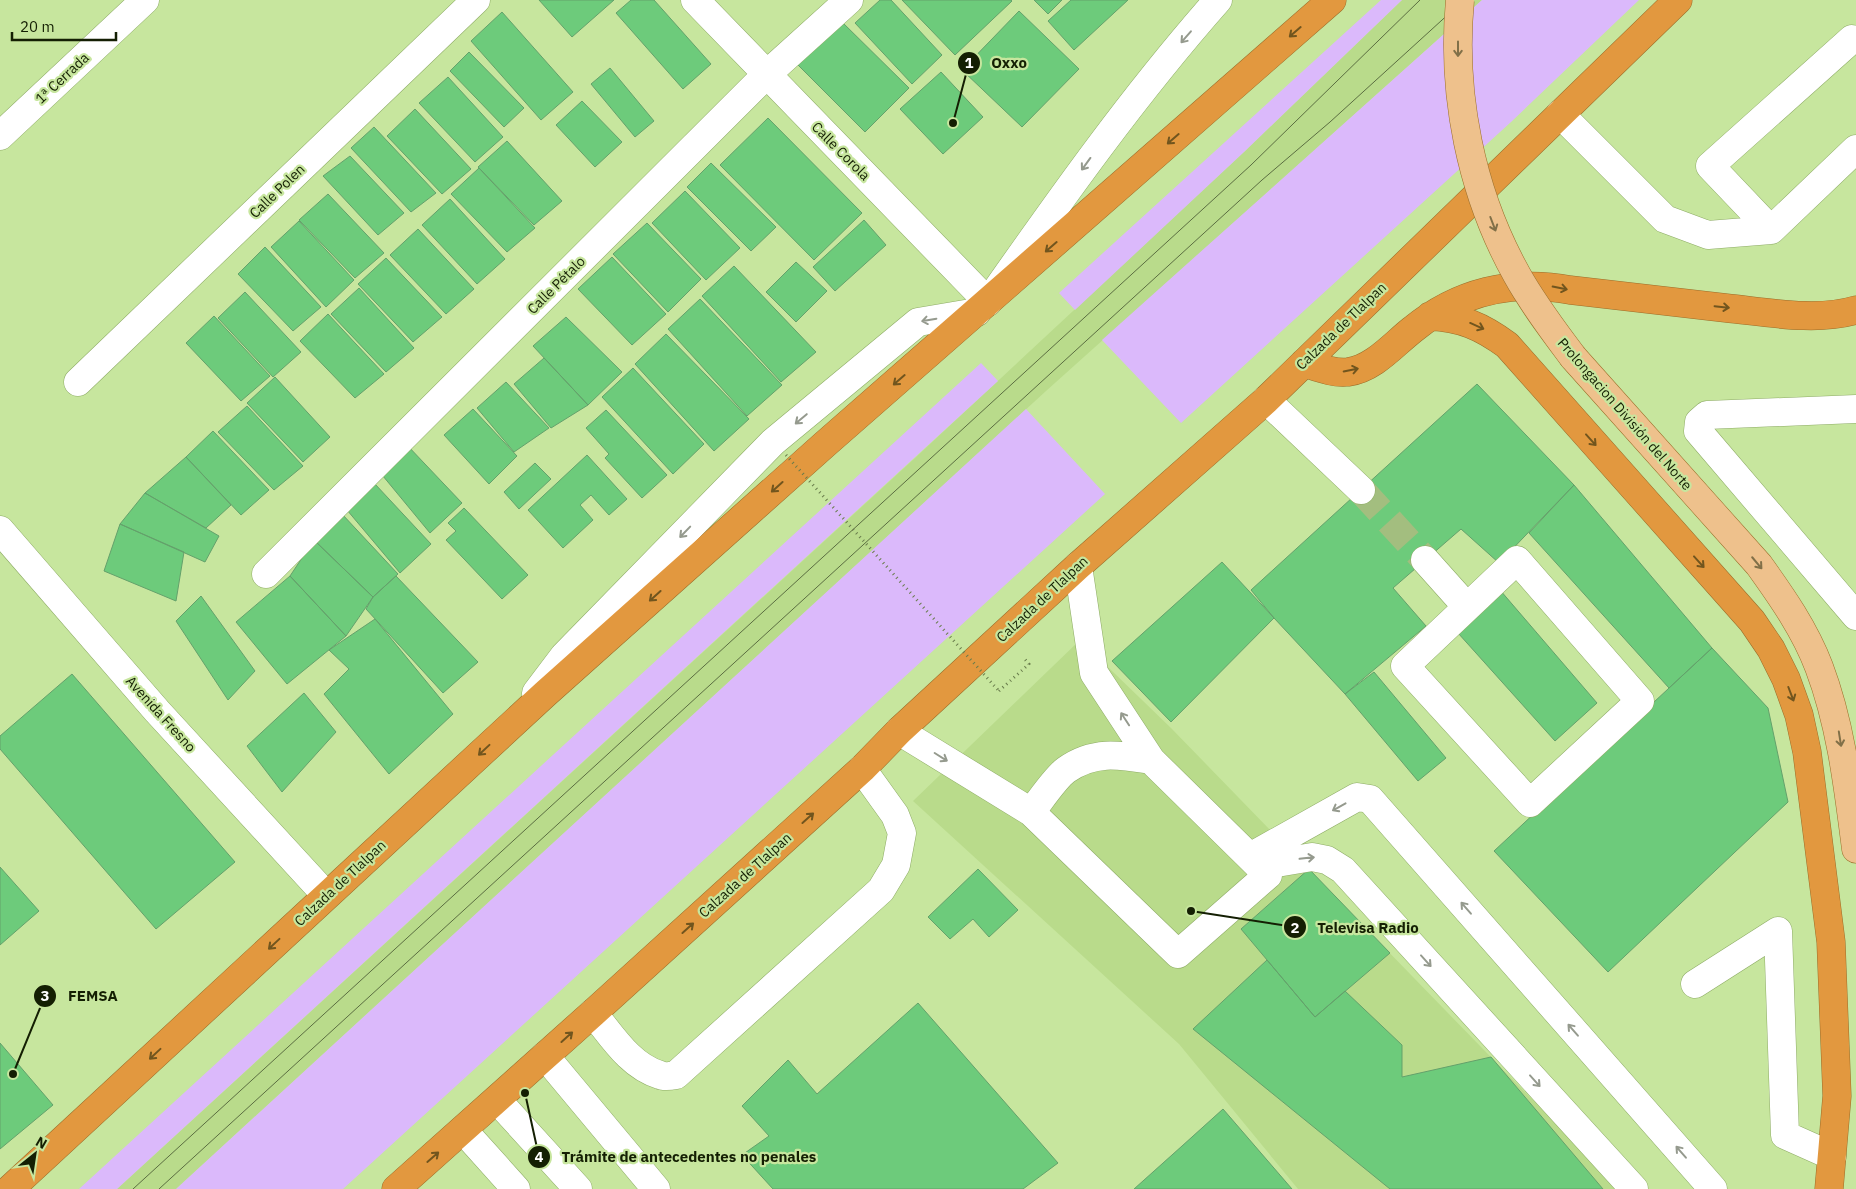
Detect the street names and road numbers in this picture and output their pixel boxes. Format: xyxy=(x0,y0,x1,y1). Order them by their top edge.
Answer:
street label: 1ª Cerrada xyxy=(31,48,93,107)
street label: Calle Corola xyxy=(808,118,874,184)
street label: Calle Polen xyxy=(245,160,309,222)
street label: Calle Pétalo xyxy=(523,252,589,318)
street label: Calzada de Tlalpan xyxy=(1292,278,1390,374)
street label: Prolongacion División del Norte xyxy=(1554,334,1696,494)
street label: Calzada de Tlalpan xyxy=(992,552,1092,646)
street label: Avenida Fresno xyxy=(122,672,200,756)
street label: Calzada de Tlalpan xyxy=(695,829,795,921)
street label: Calzada de Tlalpan xyxy=(290,836,390,930)

